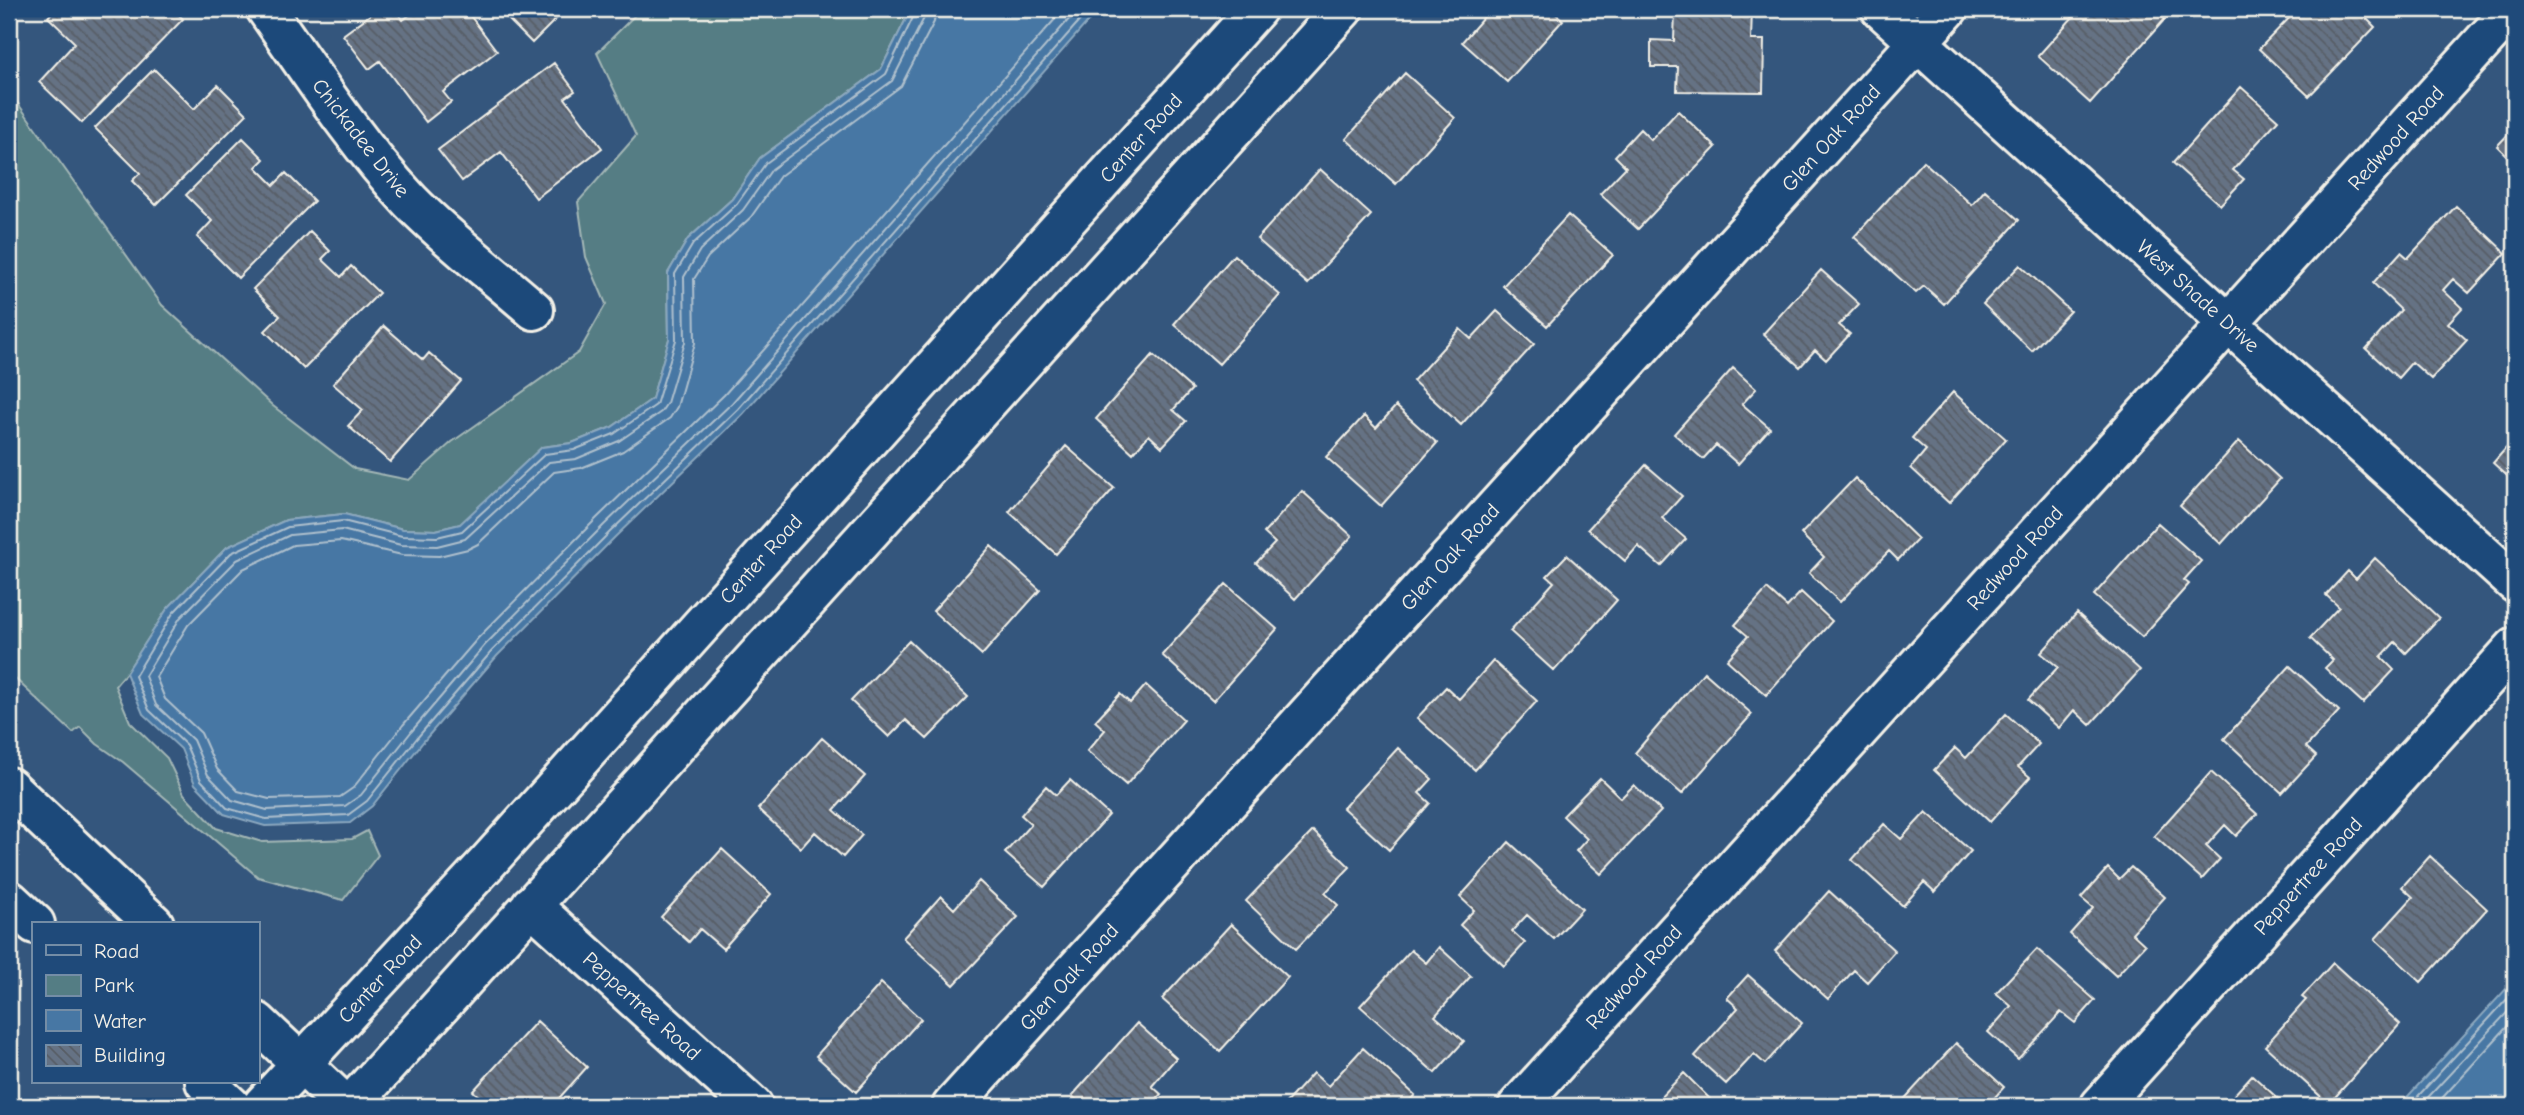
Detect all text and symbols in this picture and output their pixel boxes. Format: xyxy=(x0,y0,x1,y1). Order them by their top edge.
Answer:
street label: Chickadee Drive xyxy=(307,74,415,202)
street label: Glen Oak Road xyxy=(1777,80,1885,196)
street label: Redwood Road xyxy=(2343,81,2449,195)
street label: Center Road xyxy=(1095,88,1187,188)
street label: West Shade Drive xyxy=(2132,235,2264,357)
street label: Glen Oak Road xyxy=(1396,499,1504,615)
street label: Redwood Road xyxy=(1962,501,2068,615)
street label: Center Road xyxy=(715,509,807,609)
street label: Peppertree Road xyxy=(2249,812,2367,940)
street label: Glen Oak Road xyxy=(1015,919,1123,1035)
street label: Redwood Road xyxy=(1581,920,1687,1034)
legend xyxy=(32,922,259,1084)
street label: Center Road xyxy=(333,930,427,1028)
text: Road xyxy=(94,939,139,963)
street label: Peppertree Road xyxy=(578,947,706,1065)
text: Park xyxy=(94,973,134,997)
text: Water xyxy=(94,1009,147,1033)
text: Building xyxy=(94,1043,166,1067)

